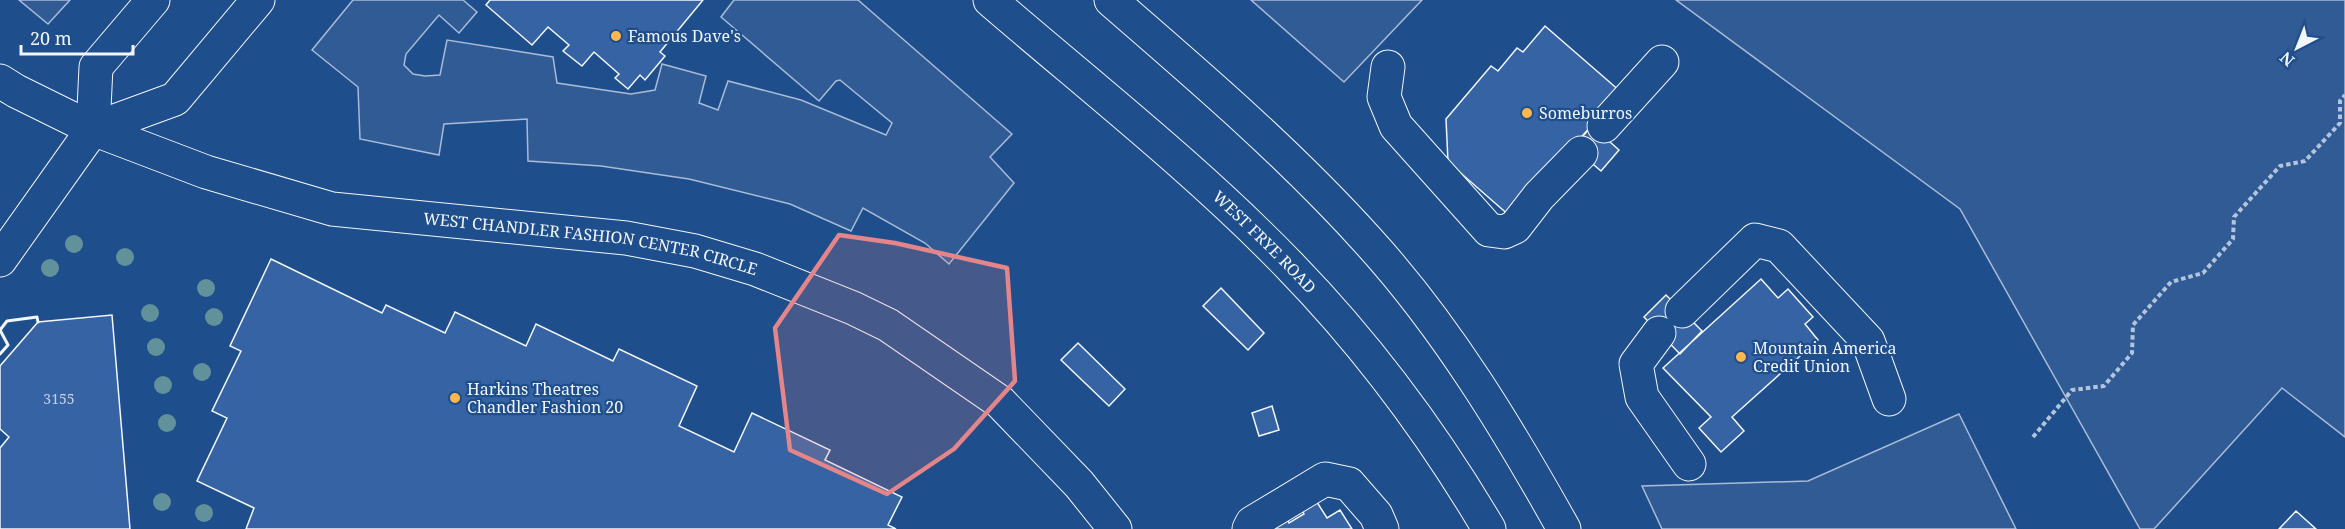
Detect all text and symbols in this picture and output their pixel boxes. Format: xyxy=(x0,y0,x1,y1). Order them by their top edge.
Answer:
scale bar xyxy=(21,18,134,56)
north arrow xyxy=(2267,18,2327,78)
place label: Famous Dave's xyxy=(628,25,741,47)
text: 20 m xyxy=(30,26,72,50)
marker: Famous Dave's xyxy=(609,29,623,43)
text: N xyxy=(2275,46,2299,72)
place label: Someburros xyxy=(1539,102,1632,124)
marker: Someburros xyxy=(1520,106,1534,120)
street label: WEST FRYE ROAD xyxy=(1208,186,1321,298)
street label: WEST CHANDLER FASHION CENTER CIRCLE xyxy=(422,207,760,280)
place label: Mountain America Credit Union xyxy=(1753,337,1896,377)
marker: Mountain America Credit Union xyxy=(1734,350,1748,364)
place label: Harkins Theatres Chandler Fashion 20 xyxy=(467,378,623,418)
house number: 3155 xyxy=(43,389,75,408)
marker: Harkins Theatres Chandler Fashion 20 xyxy=(448,391,462,405)

